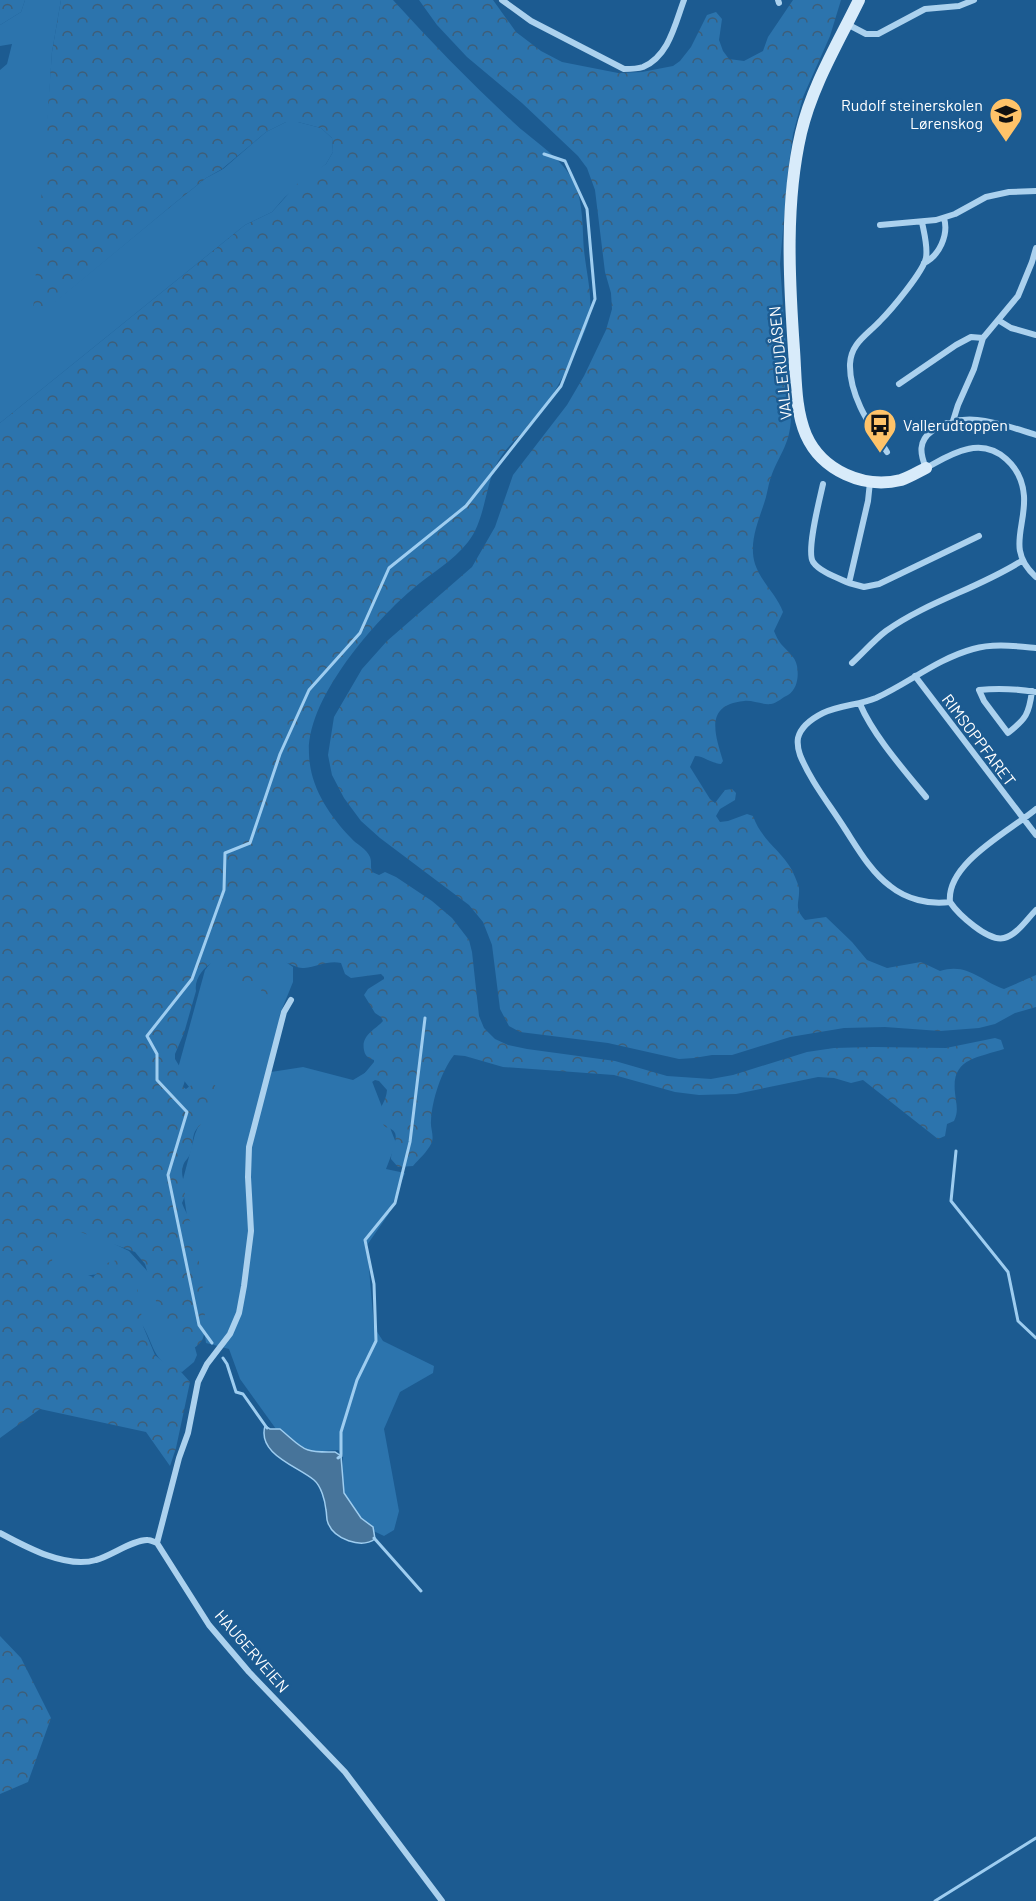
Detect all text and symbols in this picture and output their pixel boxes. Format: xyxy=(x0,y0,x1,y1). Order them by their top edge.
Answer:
place label: Rudolf steinerskolen Lørenskog xyxy=(841,95,983,132)
school or university icon: Rudolf steinerskolen Lørenskog xyxy=(988,96,1024,143)
street label: VALLERUDÅSEN xyxy=(764,305,795,421)
bus stop icon: Vallerudtoppen xyxy=(862,407,898,454)
place label: Vallerudtoppen xyxy=(903,415,1008,434)
street label: RIMSOPPFARET xyxy=(939,690,1020,789)
street label: HAUGERVEIEN xyxy=(211,1606,293,1696)

